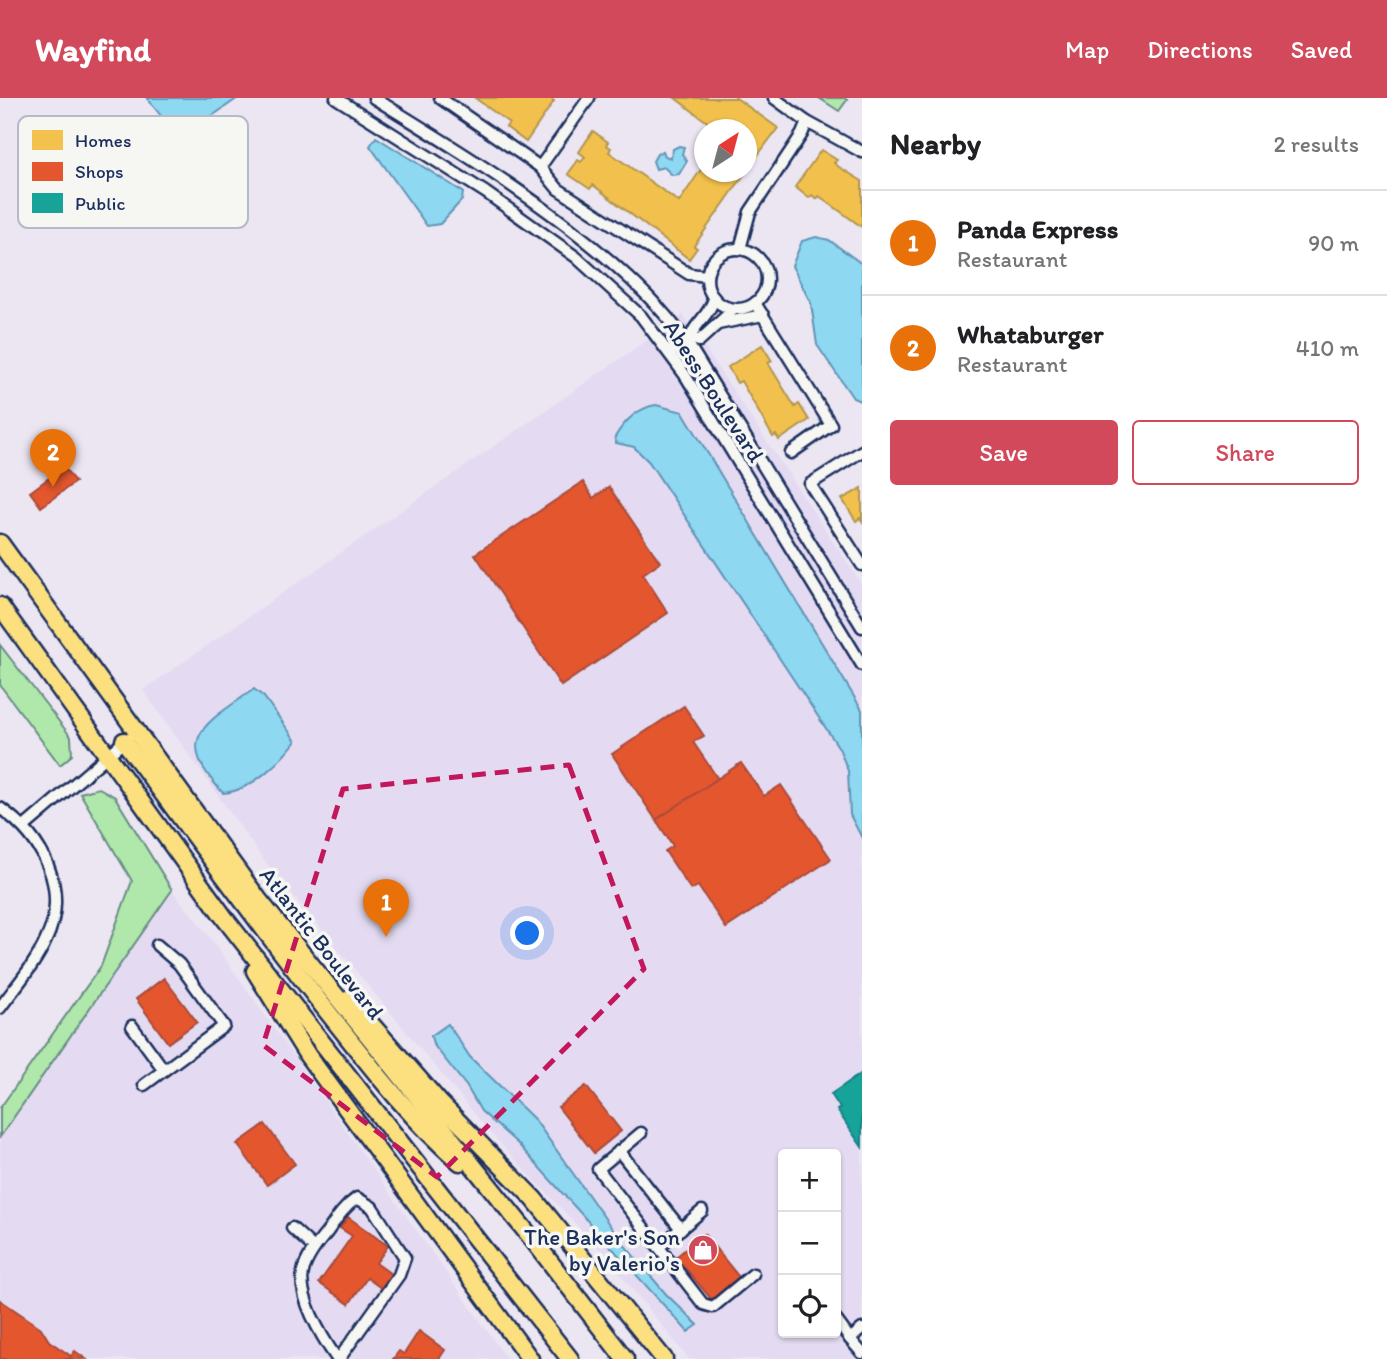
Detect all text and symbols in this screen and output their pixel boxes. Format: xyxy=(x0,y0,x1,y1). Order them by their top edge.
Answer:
text: Wayfind xyxy=(35,30,151,69)
text: Map xyxy=(1065,35,1109,64)
text: Directions xyxy=(1147,35,1253,64)
text: Saved xyxy=(1291,35,1352,64)
legend xyxy=(18,116,248,228)
north arrow xyxy=(694,119,757,182)
text: Nearby xyxy=(890,125,981,162)
text: Homes xyxy=(75,129,131,152)
text: 2 results xyxy=(1273,130,1359,158)
text: Shops xyxy=(75,160,124,183)
text: Public xyxy=(75,192,125,215)
text: Panda Express xyxy=(957,213,1118,245)
text: 1 xyxy=(908,229,918,257)
text: 90 m xyxy=(1308,229,1359,257)
text: Restaurant xyxy=(957,245,1067,273)
street label: Abess Boulevard xyxy=(658,315,771,468)
text: Whataburger xyxy=(957,318,1104,350)
text: 2 xyxy=(907,334,919,362)
text: 410 m xyxy=(1296,334,1359,362)
text: Restaurant xyxy=(957,350,1067,378)
button: Save xyxy=(890,420,1118,485)
button: Share xyxy=(1132,420,1359,485)
pin: 2 xyxy=(30,429,76,487)
street label: Atlantic Boulevard xyxy=(254,861,390,1025)
pin: 1 xyxy=(363,879,409,937)
your location xyxy=(510,916,544,950)
map controls xyxy=(778,1149,841,1338)
button: + xyxy=(778,1149,841,1212)
button: − xyxy=(778,1212,841,1275)
place label: The Baker's Son by Valerio's xyxy=(524,1223,680,1277)
shop icon: The Baker's Son by Valerio's xyxy=(686,1233,720,1267)
button: locate xyxy=(778,1275,841,1338)

